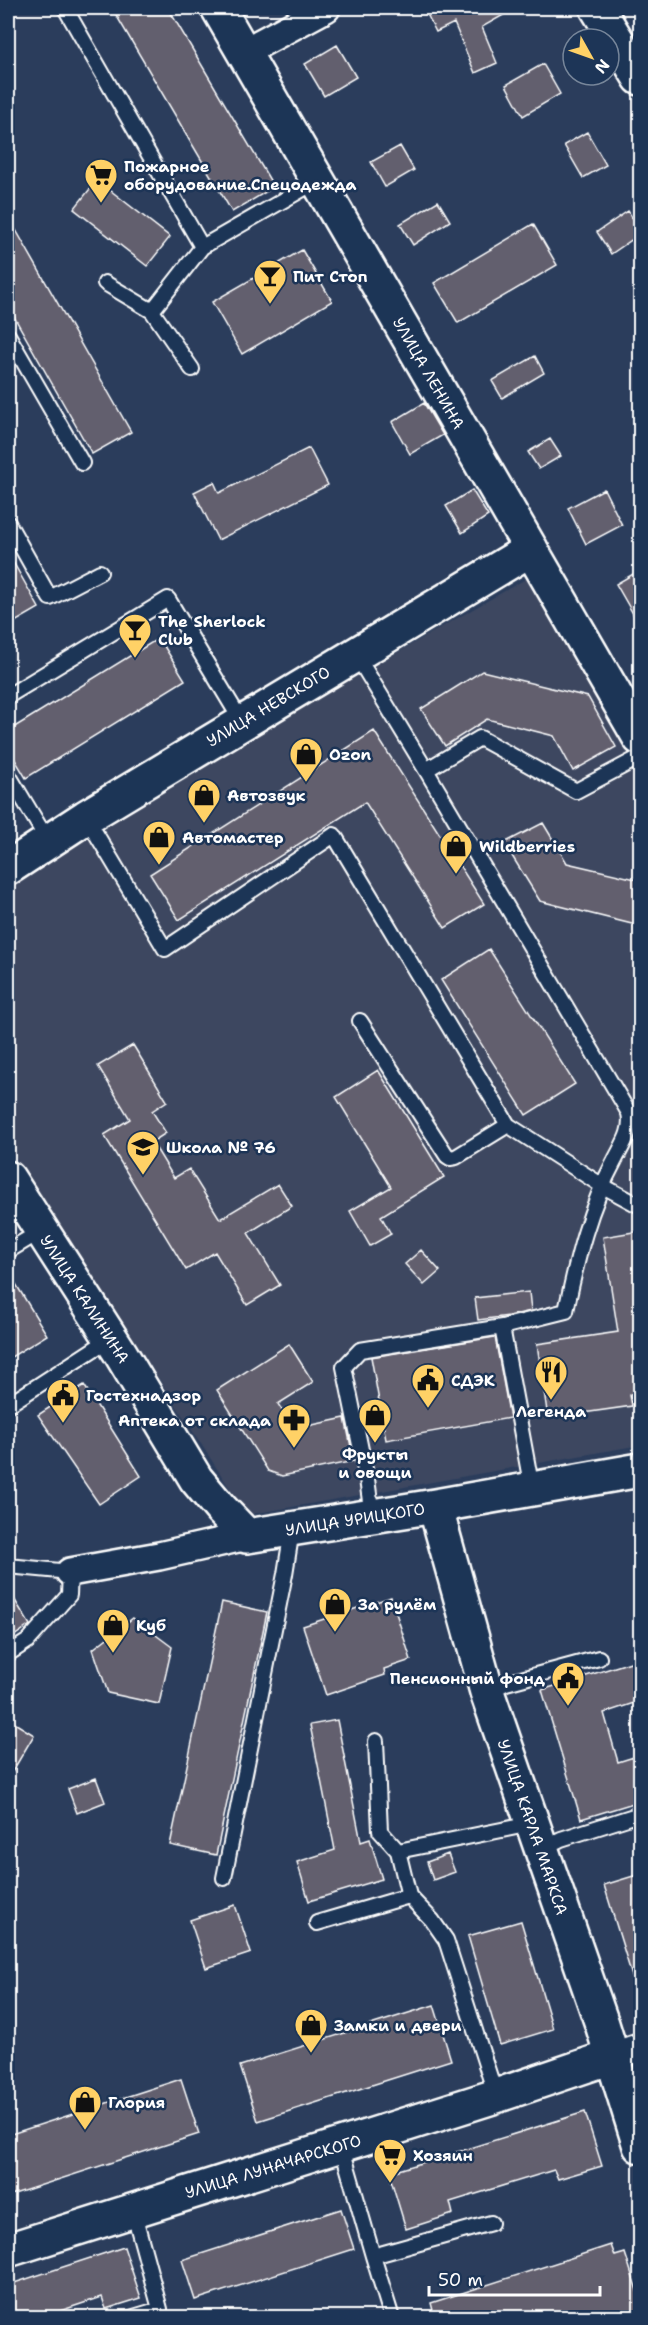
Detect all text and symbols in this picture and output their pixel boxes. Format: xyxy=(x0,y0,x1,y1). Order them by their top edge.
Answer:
north arrow xyxy=(561,27,621,87)
text: N xyxy=(590,55,614,78)
place label: Пожарное оборудование.Спецодежда xyxy=(124,156,357,195)
supermarket icon: Пожарное оборудование.Спецодежда xyxy=(83,157,119,204)
bar icon: Пит Стоп xyxy=(252,258,288,305)
place label: Пит Стоп xyxy=(293,266,368,287)
street label: УЛИЦА ЛЕНИНА xyxy=(388,314,469,433)
place label: The Sherlock Club xyxy=(158,611,266,650)
bar icon: The Sherlock Club xyxy=(117,612,153,659)
street label: УЛИЦА НЕВСКОГО xyxy=(203,661,334,752)
shop icon: Ozon xyxy=(288,736,324,783)
place label: Ozon xyxy=(329,744,372,765)
shop icon: Автозвук xyxy=(186,777,222,824)
place label: Автозвук xyxy=(227,785,306,806)
shop icon: Автомастер xyxy=(141,819,177,866)
place label: Автомастер xyxy=(182,827,284,848)
shop icon: Wildberries xyxy=(438,828,474,875)
place label: Wildberries xyxy=(479,836,575,857)
school or university icon: Школа № 76 xyxy=(125,1129,161,1176)
place label: Школа № 76 xyxy=(166,1137,276,1158)
street label: УЛИЦА КАЛИНИНА xyxy=(35,1231,134,1367)
restaurant icon: Легенда xyxy=(533,1354,569,1401)
public building icon: СДЭК xyxy=(410,1362,446,1409)
place label: СДЭК xyxy=(451,1370,495,1391)
public building icon: Гостехнадзор xyxy=(45,1377,81,1424)
place label: Гостехнадзор xyxy=(86,1385,202,1406)
shop icon: Фрукты и овощи xyxy=(357,1397,393,1444)
place label: Легенда xyxy=(516,1401,586,1422)
pharmacy icon: Аптека от склада xyxy=(276,1402,312,1449)
place label: Аптека от склада xyxy=(118,1410,271,1431)
place label: Фрукты и овощи xyxy=(338,1444,412,1483)
street label: УЛИЦА УРИЦКОГО xyxy=(284,1498,426,1541)
shop icon: За рулём xyxy=(317,1586,353,1633)
place label: За рулём xyxy=(358,1594,437,1615)
shop icon: Куб xyxy=(95,1607,131,1654)
place label: Куб xyxy=(136,1615,166,1636)
public building icon: Пенсионный фонд xyxy=(550,1660,586,1707)
place label: Пенсионный фонд xyxy=(390,1668,546,1689)
street label: УЛИЦА КАРЛА МАРКСА xyxy=(493,1737,572,1918)
shop icon: Замки и двери xyxy=(293,2007,329,2054)
place label: Замки и двери xyxy=(334,2015,462,2036)
shop icon: Глория xyxy=(67,2084,103,2131)
place label: Глория xyxy=(108,2092,165,2113)
street label: УЛИЦА ЛУНАЧАРСКОГО xyxy=(183,2130,364,2203)
supermarket icon: Хозяин xyxy=(372,2137,408,2184)
place label: Хозяин xyxy=(413,2145,473,2166)
scale bar xyxy=(429,2259,600,2297)
text: 50 m xyxy=(438,2268,483,2292)

